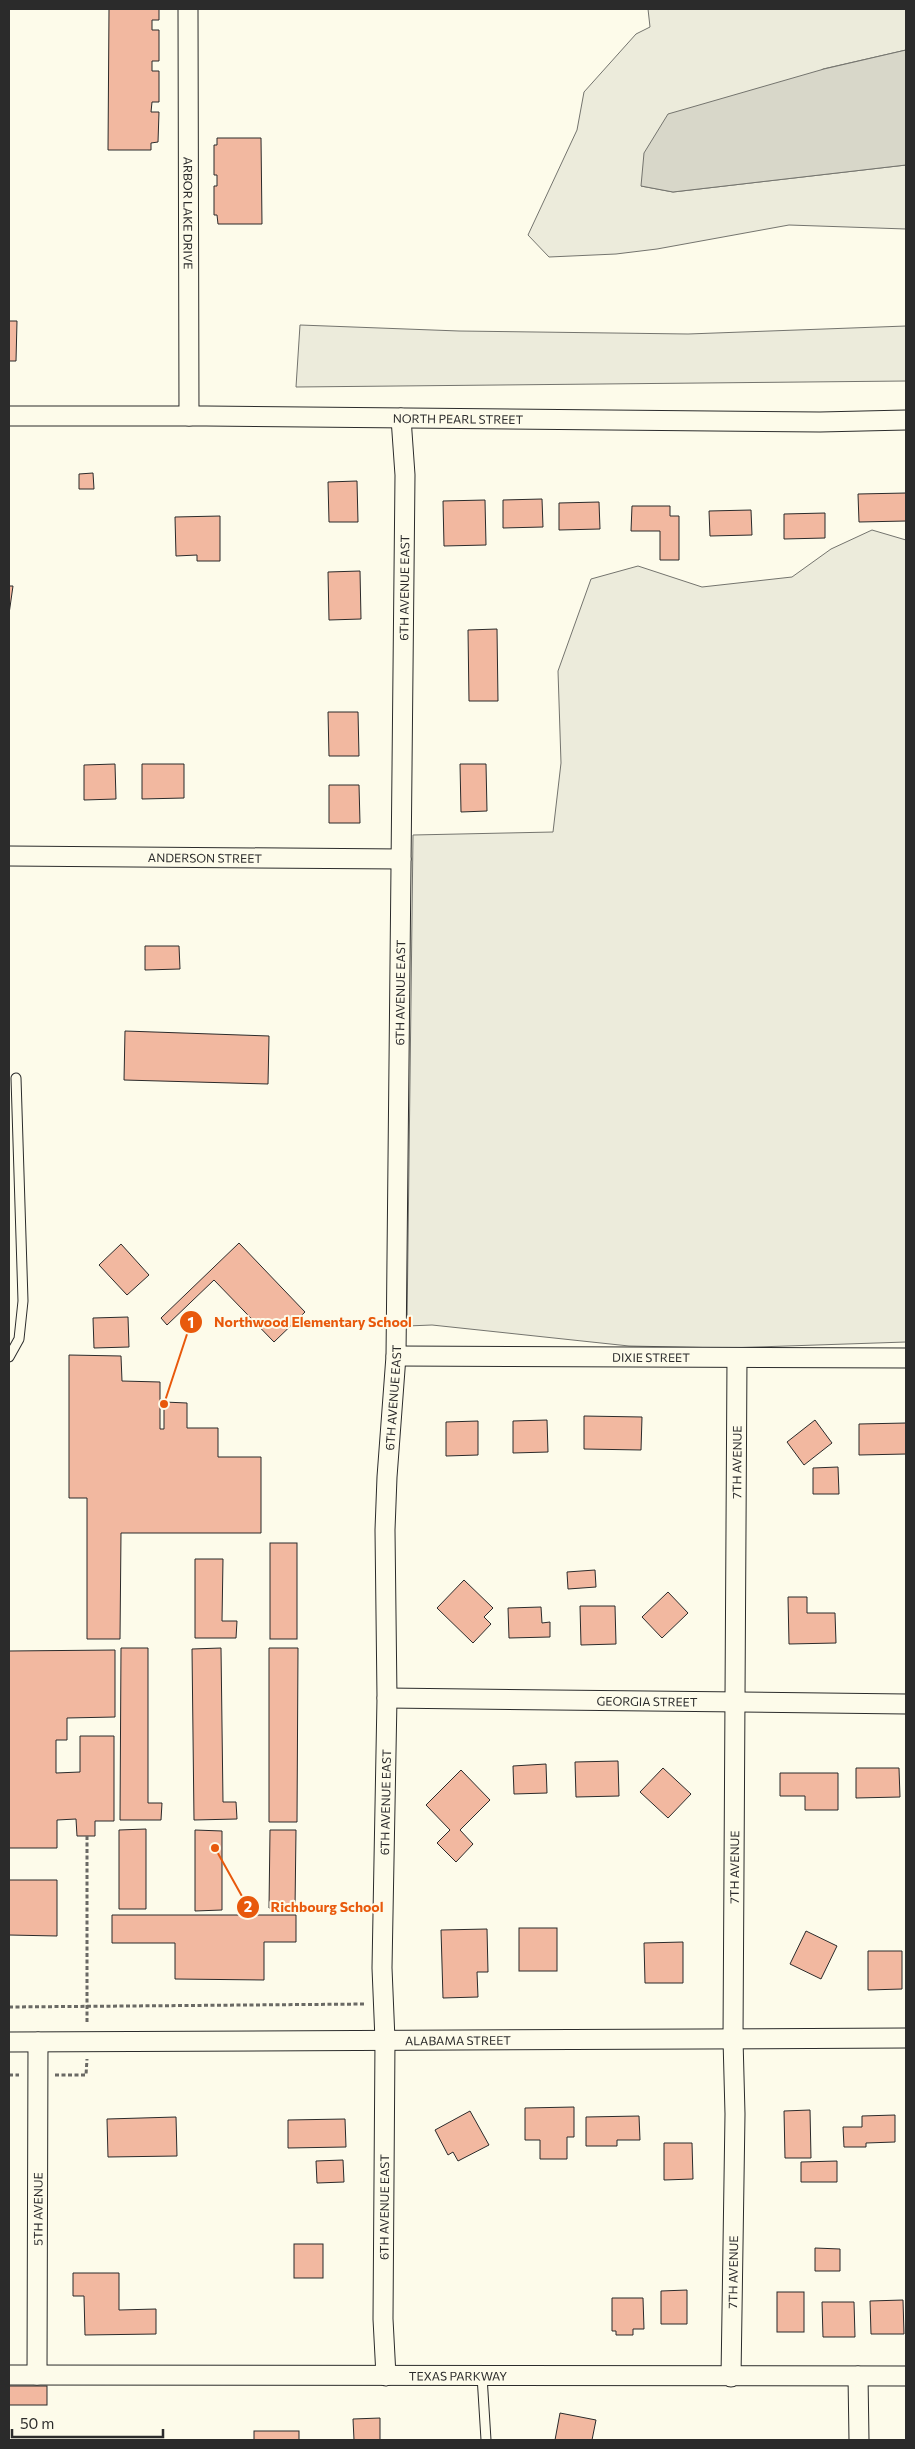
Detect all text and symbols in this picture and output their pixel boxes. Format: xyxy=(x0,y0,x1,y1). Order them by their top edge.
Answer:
street label: ARBOR LAKE DRIVE xyxy=(181,157,196,269)
street label: NORTH PEARL STREET xyxy=(393,411,524,426)
street label: 6TH AVENUE EAST xyxy=(396,534,411,641)
street label: ANDERSON STREET xyxy=(148,850,262,865)
street label: 6TH AVENUE EAST xyxy=(392,939,407,1046)
callout: Northwood Elementary School xyxy=(179,1308,422,1337)
text: 1 xyxy=(188,1313,194,1331)
text: Northwood Elementary School xyxy=(214,1313,412,1330)
street label: 6TH AVENUE EAST xyxy=(382,1344,403,1451)
street label: DIXIE STREET xyxy=(612,1350,690,1364)
street label: 7TH AVENUE xyxy=(729,1425,744,1499)
street label: GEORGIA STREET xyxy=(596,1693,698,1709)
street label: 6TH AVENUE EAST xyxy=(377,1749,393,1855)
street label: 7TH AVENUE xyxy=(727,1830,741,1904)
callout: Richbourg School xyxy=(235,1892,393,1921)
text: 2 xyxy=(244,1897,252,1915)
text: Richbourg School xyxy=(270,1898,384,1915)
street label: ALABAMA STREET xyxy=(405,2033,511,2047)
street label: 6TH AVENUE EAST xyxy=(376,2154,391,2260)
street label: 5TH AVENUE xyxy=(30,2172,45,2246)
street label: 7TH AVENUE xyxy=(725,2235,740,2309)
street label: TEXAS PARKWAY xyxy=(409,2368,507,2383)
scale bar xyxy=(12,2406,164,2438)
text: 50 m xyxy=(20,2414,54,2432)

